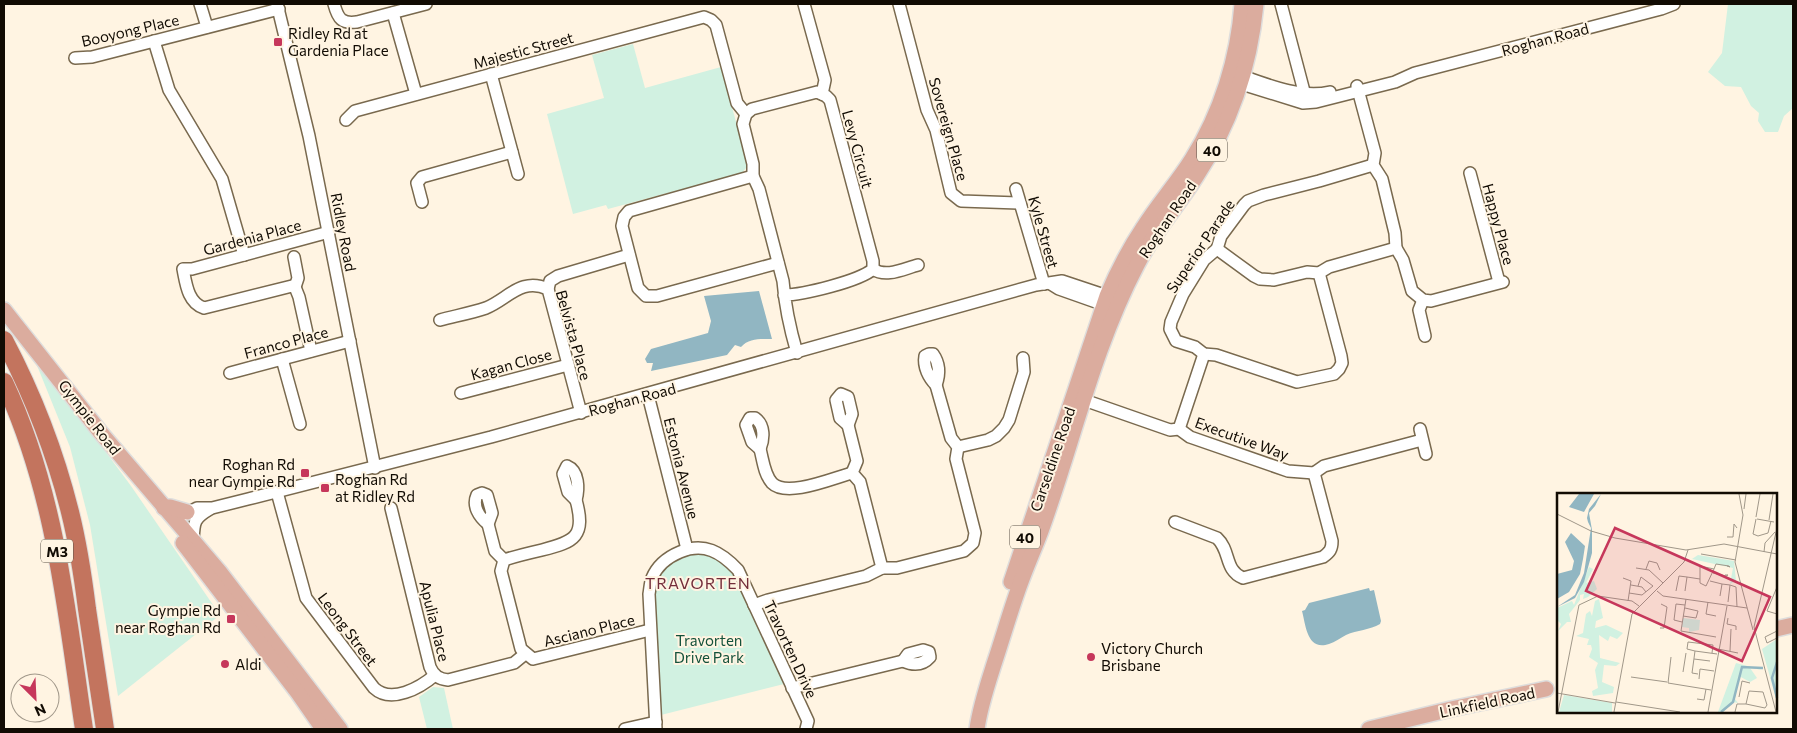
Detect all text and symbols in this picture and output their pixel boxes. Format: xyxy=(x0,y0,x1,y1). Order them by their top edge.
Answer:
street label: Booyong Place xyxy=(79,10,181,50)
street label: Roghan Road xyxy=(1499,19,1591,59)
place label: Ridley Rd at Gardenia Place xyxy=(288,24,389,59)
street label: Majestic Street xyxy=(471,28,575,72)
marker: Ridley Rd at Gardenia Place xyxy=(272,36,284,48)
street label: Sovereign Place xyxy=(926,75,972,183)
street label: Levy Circuit xyxy=(839,108,877,190)
road number: 40 xyxy=(1197,138,1227,162)
street label: Roghan Road xyxy=(1134,177,1200,261)
street label: Happy Place xyxy=(1479,181,1519,267)
street label: Ridley Road xyxy=(328,191,360,273)
street label: Kyle Street xyxy=(1025,194,1063,270)
street label: Superior Parade xyxy=(1162,196,1238,296)
street label: Gardenia Place xyxy=(201,215,303,259)
street label: Belvista Place xyxy=(553,288,595,382)
street label: Franco Place xyxy=(242,322,330,362)
street label: Kagan Close xyxy=(469,345,553,383)
street label: Gympie Road xyxy=(55,376,125,458)
street label: Roghan Road xyxy=(586,379,678,419)
street label: Carseldine Road xyxy=(1026,404,1078,514)
street label: Executive Way xyxy=(1193,413,1292,463)
street label: Estonia Avenue xyxy=(661,415,703,521)
place label: Roghan Rd near Gympie Rd xyxy=(189,455,295,490)
marker: Roghan Rd near Gympie Rd xyxy=(299,467,311,479)
place label: Roghan Rd at Ridley Rd xyxy=(335,470,415,505)
marker: Roghan Rd at Ridley Rd xyxy=(319,482,331,494)
inset map xyxy=(1557,493,1777,713)
road number: 40 xyxy=(1010,526,1040,548)
road number: M3 xyxy=(41,540,73,562)
district label: TRAVORTEN xyxy=(645,573,751,592)
street label: Apulia Place xyxy=(416,579,454,663)
street label: Leong Street xyxy=(314,589,382,669)
street label: Travorten Drive xyxy=(760,597,822,701)
place label: Gympie Rd near Roghan Rd xyxy=(115,601,221,636)
street label: Asciano Place xyxy=(542,610,636,650)
marker: Gympie Rd near Roghan Rd xyxy=(225,613,237,625)
park label: Travorten Drive Park xyxy=(674,631,744,666)
place label: Victory Church Brisbane xyxy=(1101,639,1203,674)
marker: Victory Church Brisbane xyxy=(1085,651,1097,663)
place label: Aldi xyxy=(235,655,262,673)
marker: Aldi xyxy=(219,658,231,670)
north arrow xyxy=(10,673,60,723)
street label: Linkfield Road xyxy=(1438,683,1536,721)
text: N xyxy=(32,700,49,720)

